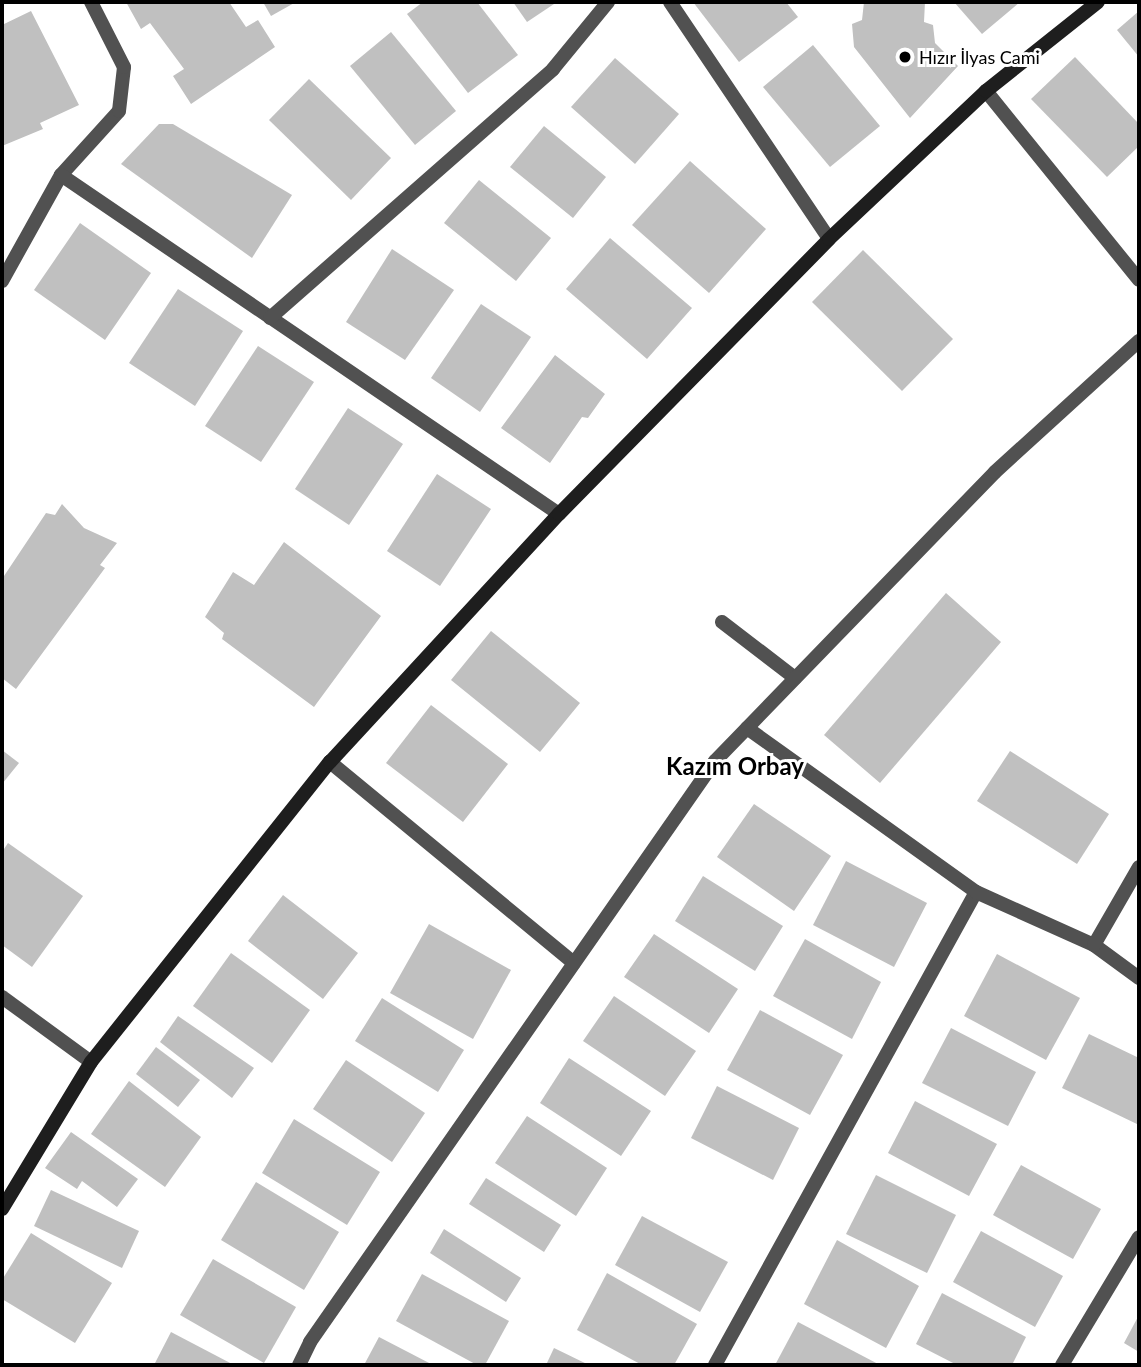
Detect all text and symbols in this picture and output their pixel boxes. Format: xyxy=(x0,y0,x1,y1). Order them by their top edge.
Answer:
place label: Hızır İlyas Cami xyxy=(919,46,1040,68)
marker: Hızır İlyas Cami xyxy=(897,49,913,65)
district label: Kazım Orbay xyxy=(666,752,804,780)

